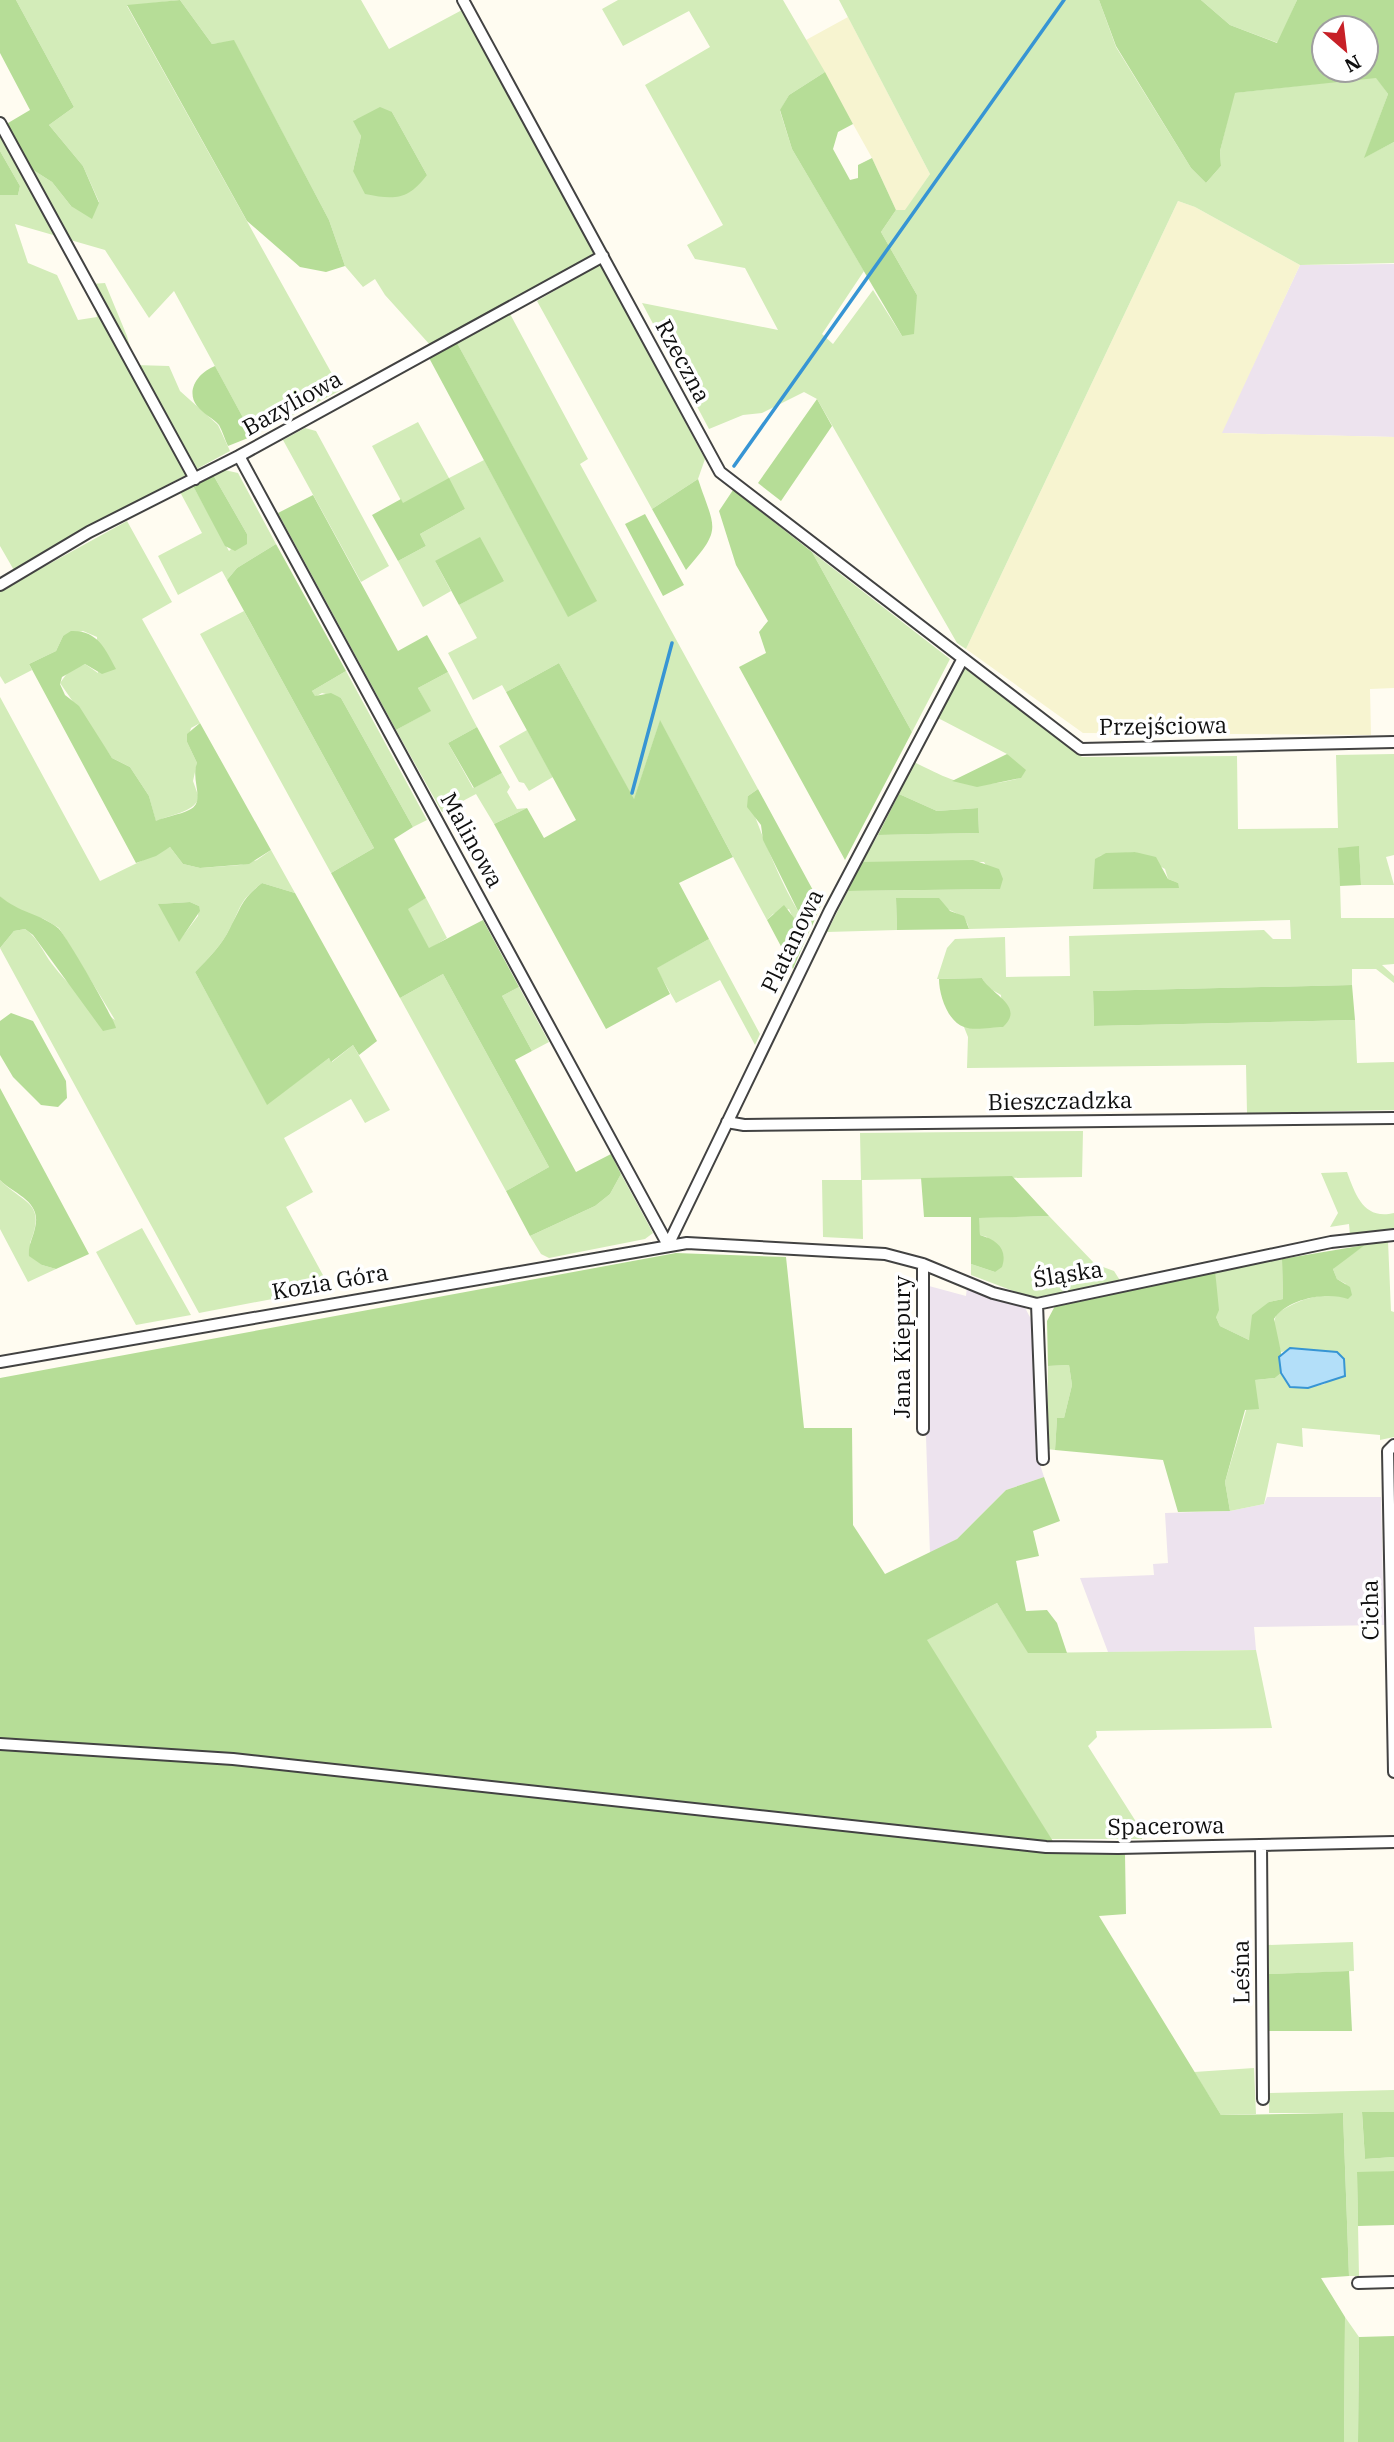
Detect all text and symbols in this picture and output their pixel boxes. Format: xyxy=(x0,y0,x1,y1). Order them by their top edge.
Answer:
north arrow xyxy=(1310,14,1380,84)
text: N xyxy=(1341,50,1365,78)
street label: Rzeczna xyxy=(650,314,718,407)
street label: Bazyliowa xyxy=(237,363,347,442)
street label: Przejściowa xyxy=(1098,709,1227,741)
street label: Malinowa xyxy=(434,787,511,892)
street label: Platanowa xyxy=(753,884,829,997)
street label: Bieszczadzka xyxy=(987,1084,1133,1116)
street label: Śląska xyxy=(1031,1253,1105,1293)
street label: Kozia Góra xyxy=(269,1256,390,1306)
street label: Jana Kiepury xyxy=(886,1275,916,1418)
street label: Cicha xyxy=(1353,1579,1385,1641)
street label: Spacerowa xyxy=(1107,1809,1225,1841)
street label: Leśna xyxy=(1224,1940,1256,2005)

